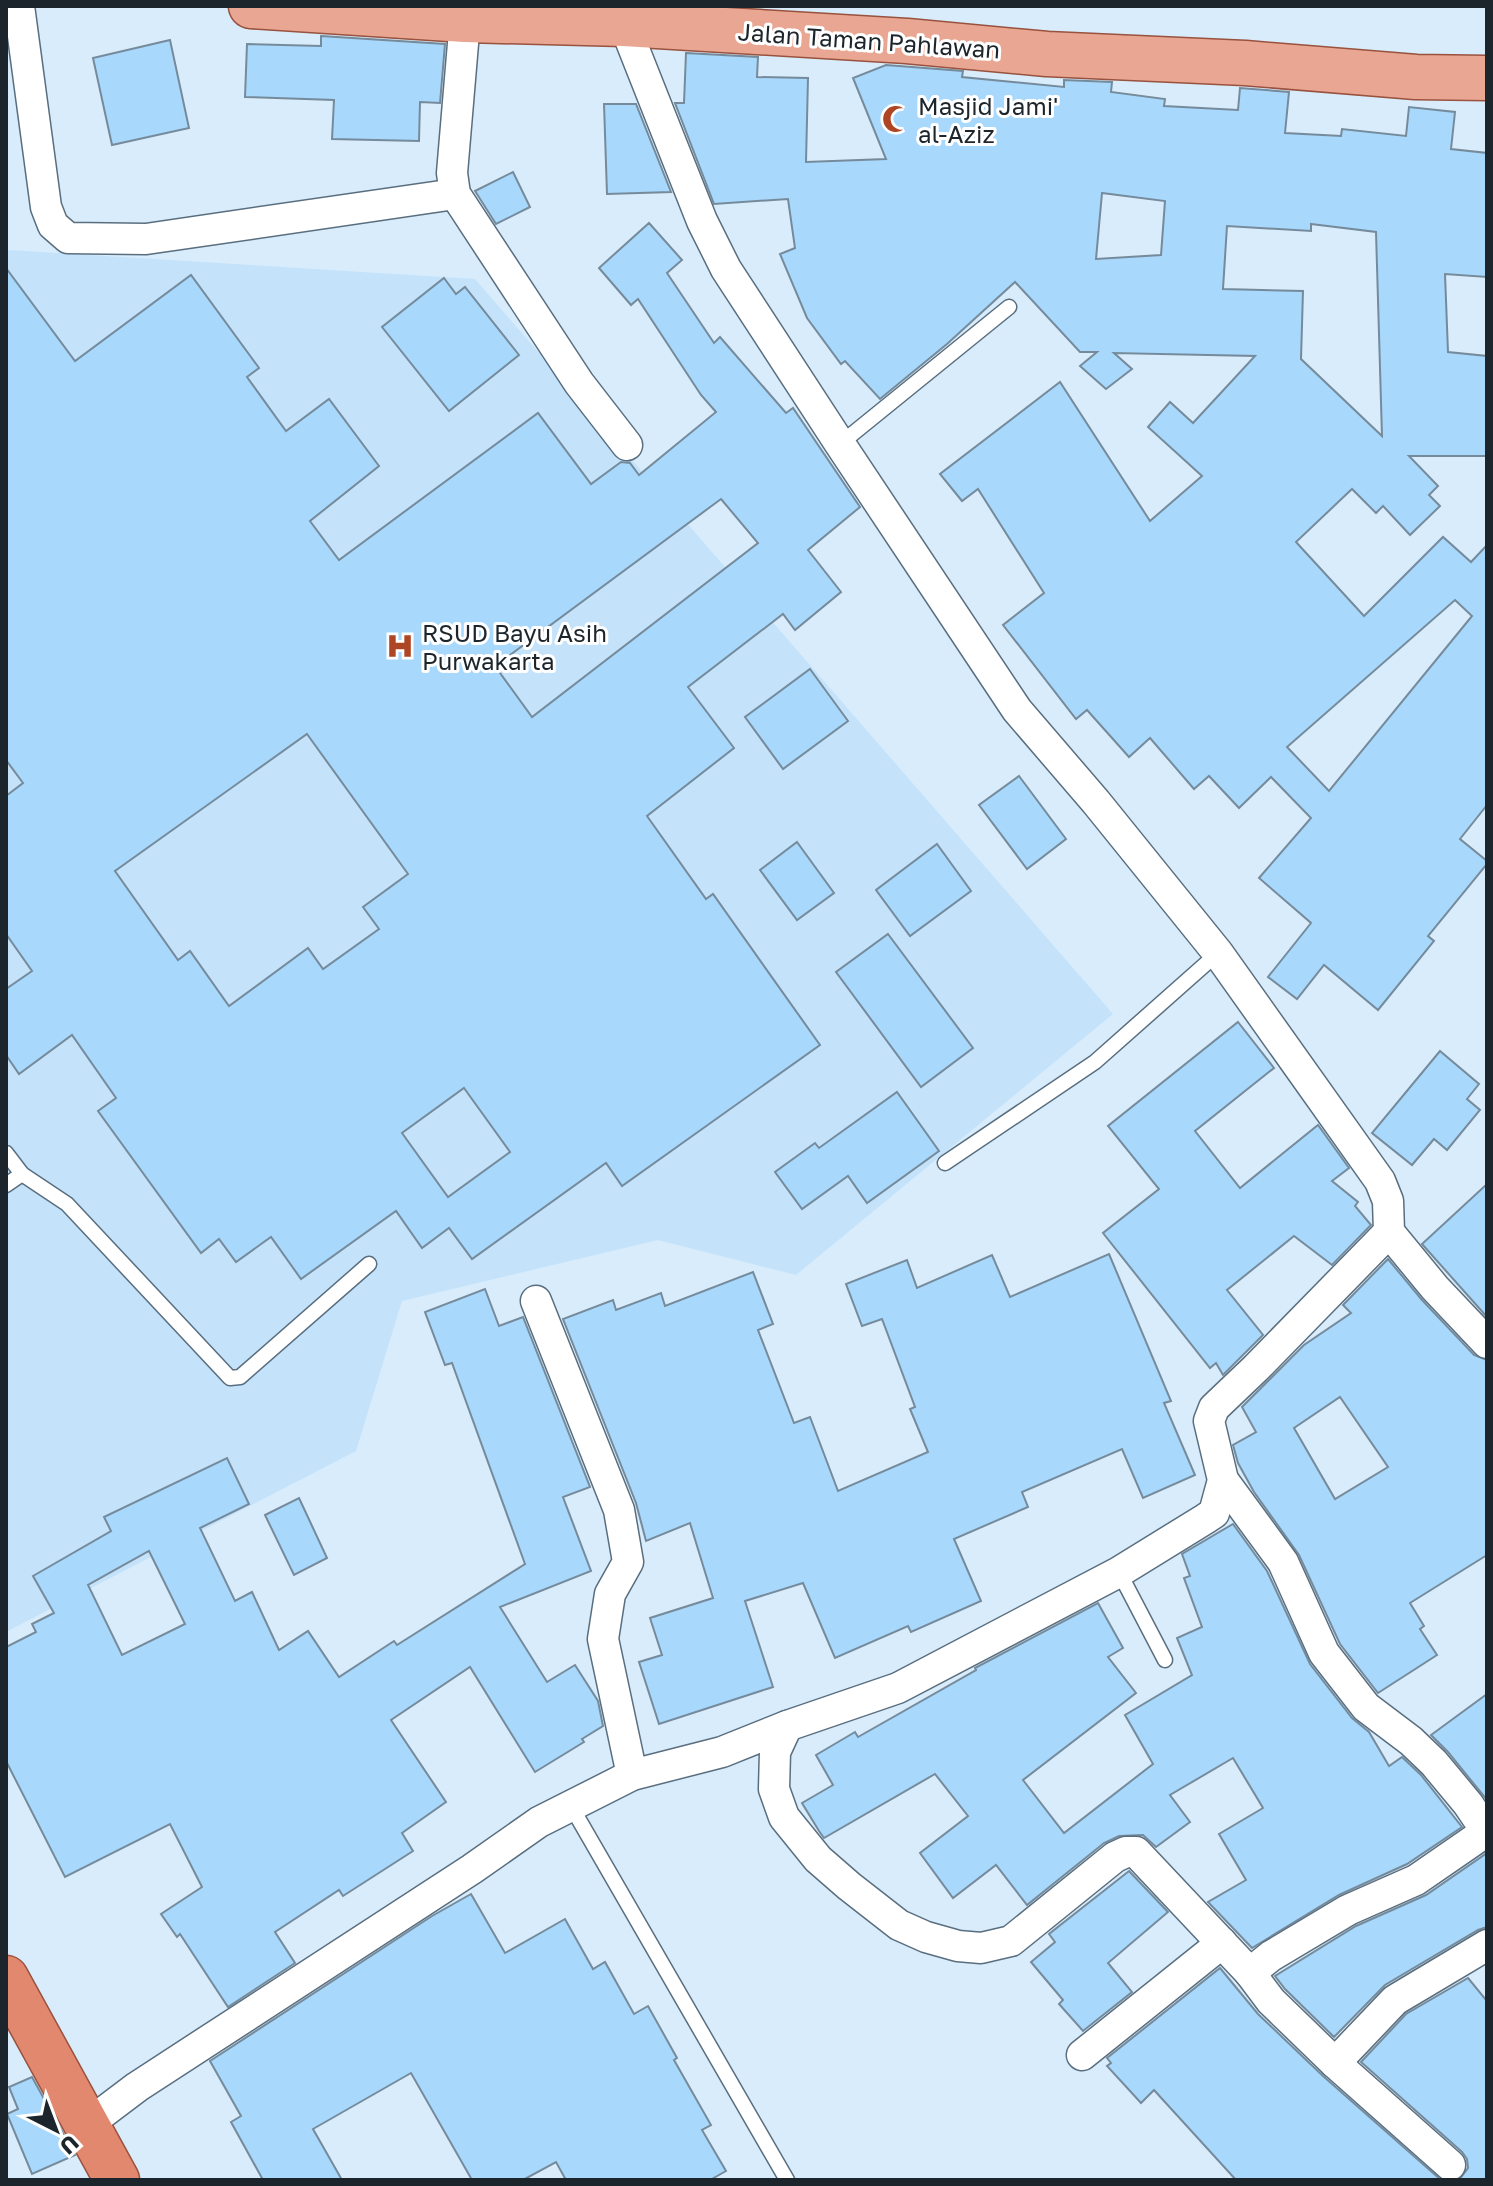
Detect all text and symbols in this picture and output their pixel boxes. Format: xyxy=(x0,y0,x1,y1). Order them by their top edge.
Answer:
street label: Jalan Taman Pahlawan xyxy=(737,16,1001,64)
place label: Masjid Jami' al-Aziz xyxy=(918,91,1058,148)
mosque icon: Masjid Jami' al-Aziz xyxy=(881,104,911,134)
place label: RSUD Bayu Asih Purwakarta xyxy=(422,618,607,675)
hospital icon: RSUD Bayu Asih Purwakarta xyxy=(385,631,415,661)
north arrow xyxy=(16,2090,96,2170)
text: U xyxy=(55,2130,85,2161)

